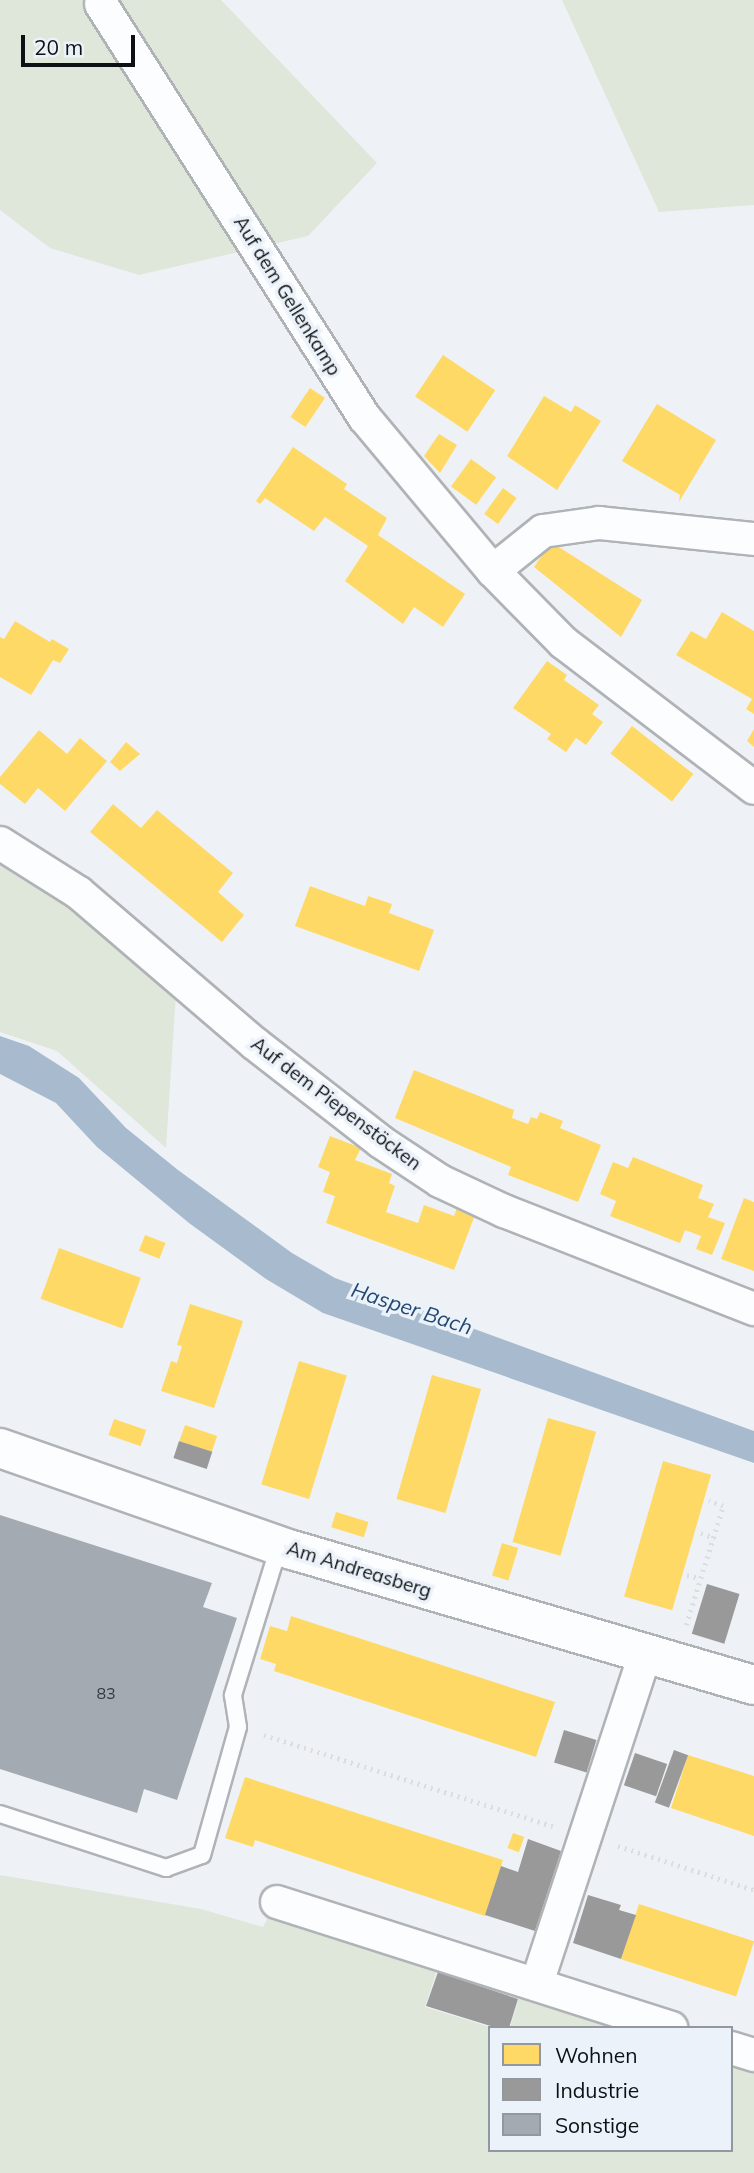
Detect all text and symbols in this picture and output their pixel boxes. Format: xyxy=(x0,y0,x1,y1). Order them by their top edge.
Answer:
scale bar xyxy=(24,21,138,65)
text: 20 m xyxy=(34,34,83,60)
street label: Auf dem Gellenkamp xyxy=(229,212,345,380)
street label: Auf dem Piepenstöcken xyxy=(247,1033,425,1175)
water label: Hasper Bach xyxy=(348,1277,476,1339)
street label: Am Andreasberg xyxy=(284,1537,434,1603)
house number: 83 xyxy=(96,1683,116,1703)
legend xyxy=(488,2026,733,2152)
text: Wohnen xyxy=(555,2042,637,2068)
text: Industrie xyxy=(555,2077,639,2103)
text: Sonstige xyxy=(555,2112,639,2138)

